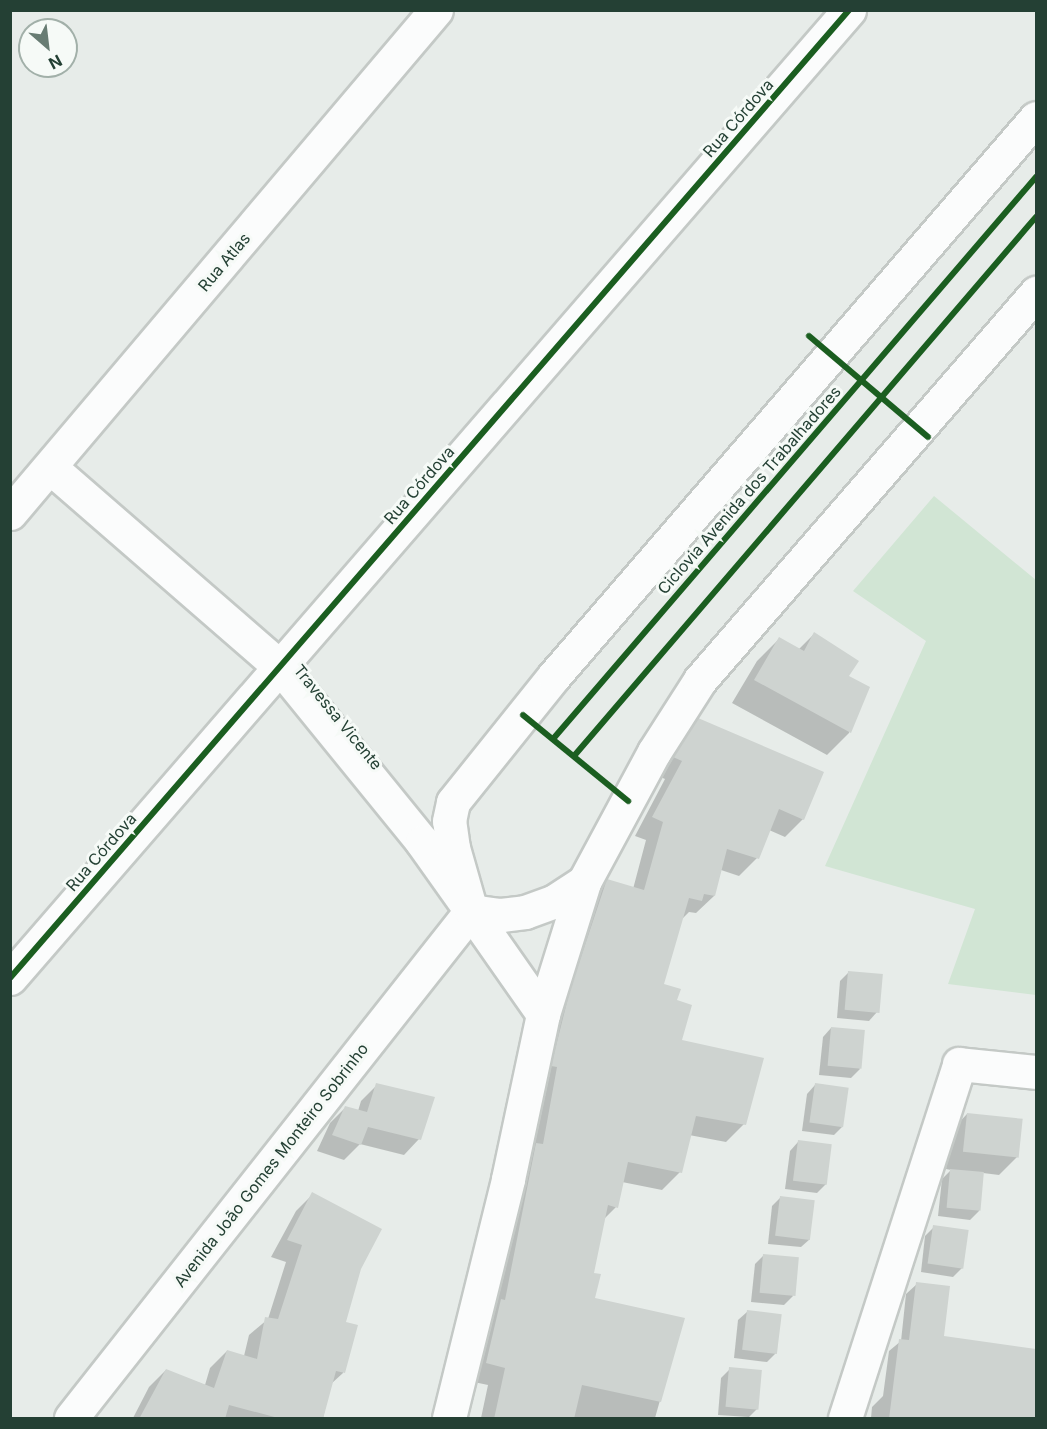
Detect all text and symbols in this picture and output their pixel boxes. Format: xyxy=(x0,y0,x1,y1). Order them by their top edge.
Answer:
north arrow xyxy=(18,18,78,78)
text: N xyxy=(45,50,66,74)
street label: Rua Córdova xyxy=(699,75,777,161)
street label: Rua Atlas xyxy=(194,229,254,295)
street label: Ciclovia Avenida dos Trabalhadores xyxy=(653,382,845,598)
street label: Rua Córdova xyxy=(380,442,458,528)
street label: Travessa Vicente xyxy=(290,661,386,773)
street label: Rua Córdova xyxy=(62,809,140,895)
street label: Avenida João Gomes Monteiro Sobrinho xyxy=(170,1039,372,1291)

